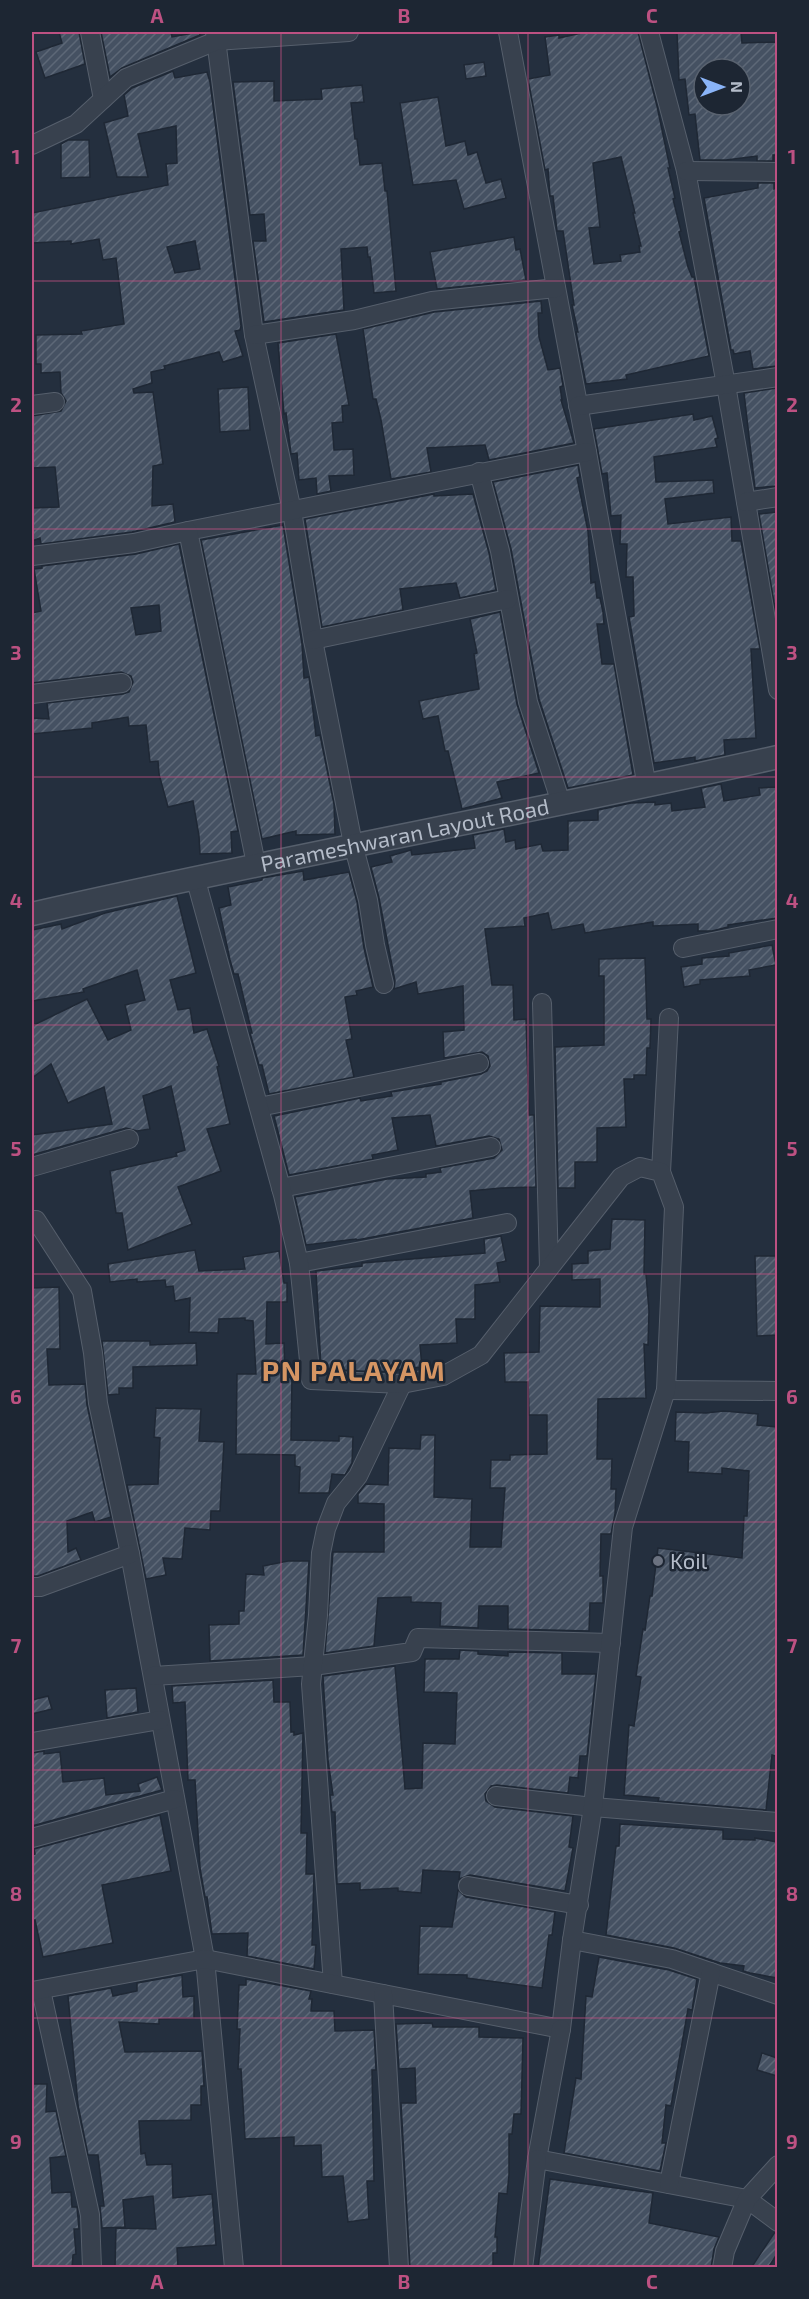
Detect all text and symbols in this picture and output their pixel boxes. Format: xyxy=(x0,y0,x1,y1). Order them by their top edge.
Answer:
text: A xyxy=(150,3,164,27)
text: B xyxy=(398,3,410,27)
text: C xyxy=(646,3,658,27)
north arrow xyxy=(692,57,752,117)
text: N xyxy=(728,81,747,93)
text: 1 xyxy=(12,144,20,168)
text: 1 xyxy=(788,144,796,168)
text: 2 xyxy=(10,392,22,416)
text: 2 xyxy=(786,392,798,416)
text: 3 xyxy=(10,640,22,664)
text: 3 xyxy=(786,640,798,664)
street label: Parameshwaran Layout Road xyxy=(258,792,551,876)
text: 4 xyxy=(10,888,23,912)
text: 4 xyxy=(786,888,799,912)
text: 5 xyxy=(10,1136,22,1160)
text: 5 xyxy=(786,1136,798,1160)
district label: PN PALAYAM xyxy=(262,1353,446,1387)
text: 6 xyxy=(10,1384,22,1408)
text: 6 xyxy=(786,1384,798,1408)
place label: Koil xyxy=(670,1547,708,1573)
marker: Koil xyxy=(651,1554,665,1568)
text: 7 xyxy=(11,1633,22,1657)
text: 7 xyxy=(787,1633,798,1657)
text: 8 xyxy=(10,1881,22,1905)
text: 8 xyxy=(786,1881,798,1905)
text: 9 xyxy=(10,2129,22,2153)
text: 9 xyxy=(786,2129,798,2153)
text: A xyxy=(150,2269,164,2293)
text: B xyxy=(398,2269,410,2293)
text: C xyxy=(646,2269,658,2293)

